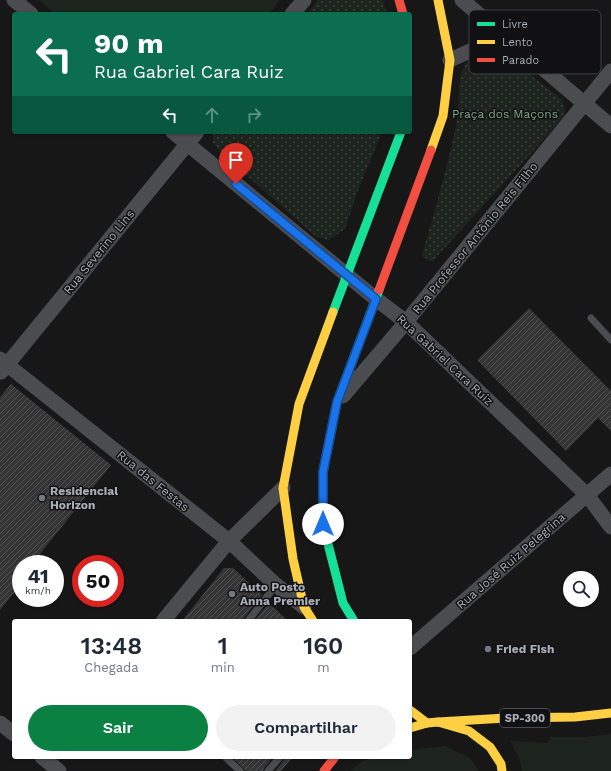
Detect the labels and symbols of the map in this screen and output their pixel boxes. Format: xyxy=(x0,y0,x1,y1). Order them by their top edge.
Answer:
legend xyxy=(469,10,601,74)
text: Livre xyxy=(502,18,528,31)
text: Lento xyxy=(502,36,533,49)
text: Parado xyxy=(502,54,539,67)
park label: Praça dos Maçons xyxy=(452,107,558,121)
pin xyxy=(219,143,253,184)
street label: Rua Professor Antônio Reis Filho xyxy=(409,159,541,317)
street label: Rua Severino Lins xyxy=(61,207,137,297)
street label: Rua Gabriel Cara Ruiz xyxy=(394,312,496,408)
street label: Rua das Festas xyxy=(114,448,192,514)
place label: Residencial Horizon xyxy=(50,484,118,512)
marker: Residencial Horizon xyxy=(37,493,47,503)
position arrow xyxy=(302,503,344,545)
street label: Rua José Ruiz Pelegrina xyxy=(454,510,568,612)
speed limit sign: 50 xyxy=(72,555,124,607)
place label: Auto Posto Anna Premier xyxy=(240,580,321,608)
marker: Auto Posto Anna Premier xyxy=(227,589,237,599)
place label: Fried Fish xyxy=(496,642,554,656)
marker: Fried Fish xyxy=(483,644,493,654)
road number: SP-300 xyxy=(500,709,550,727)

